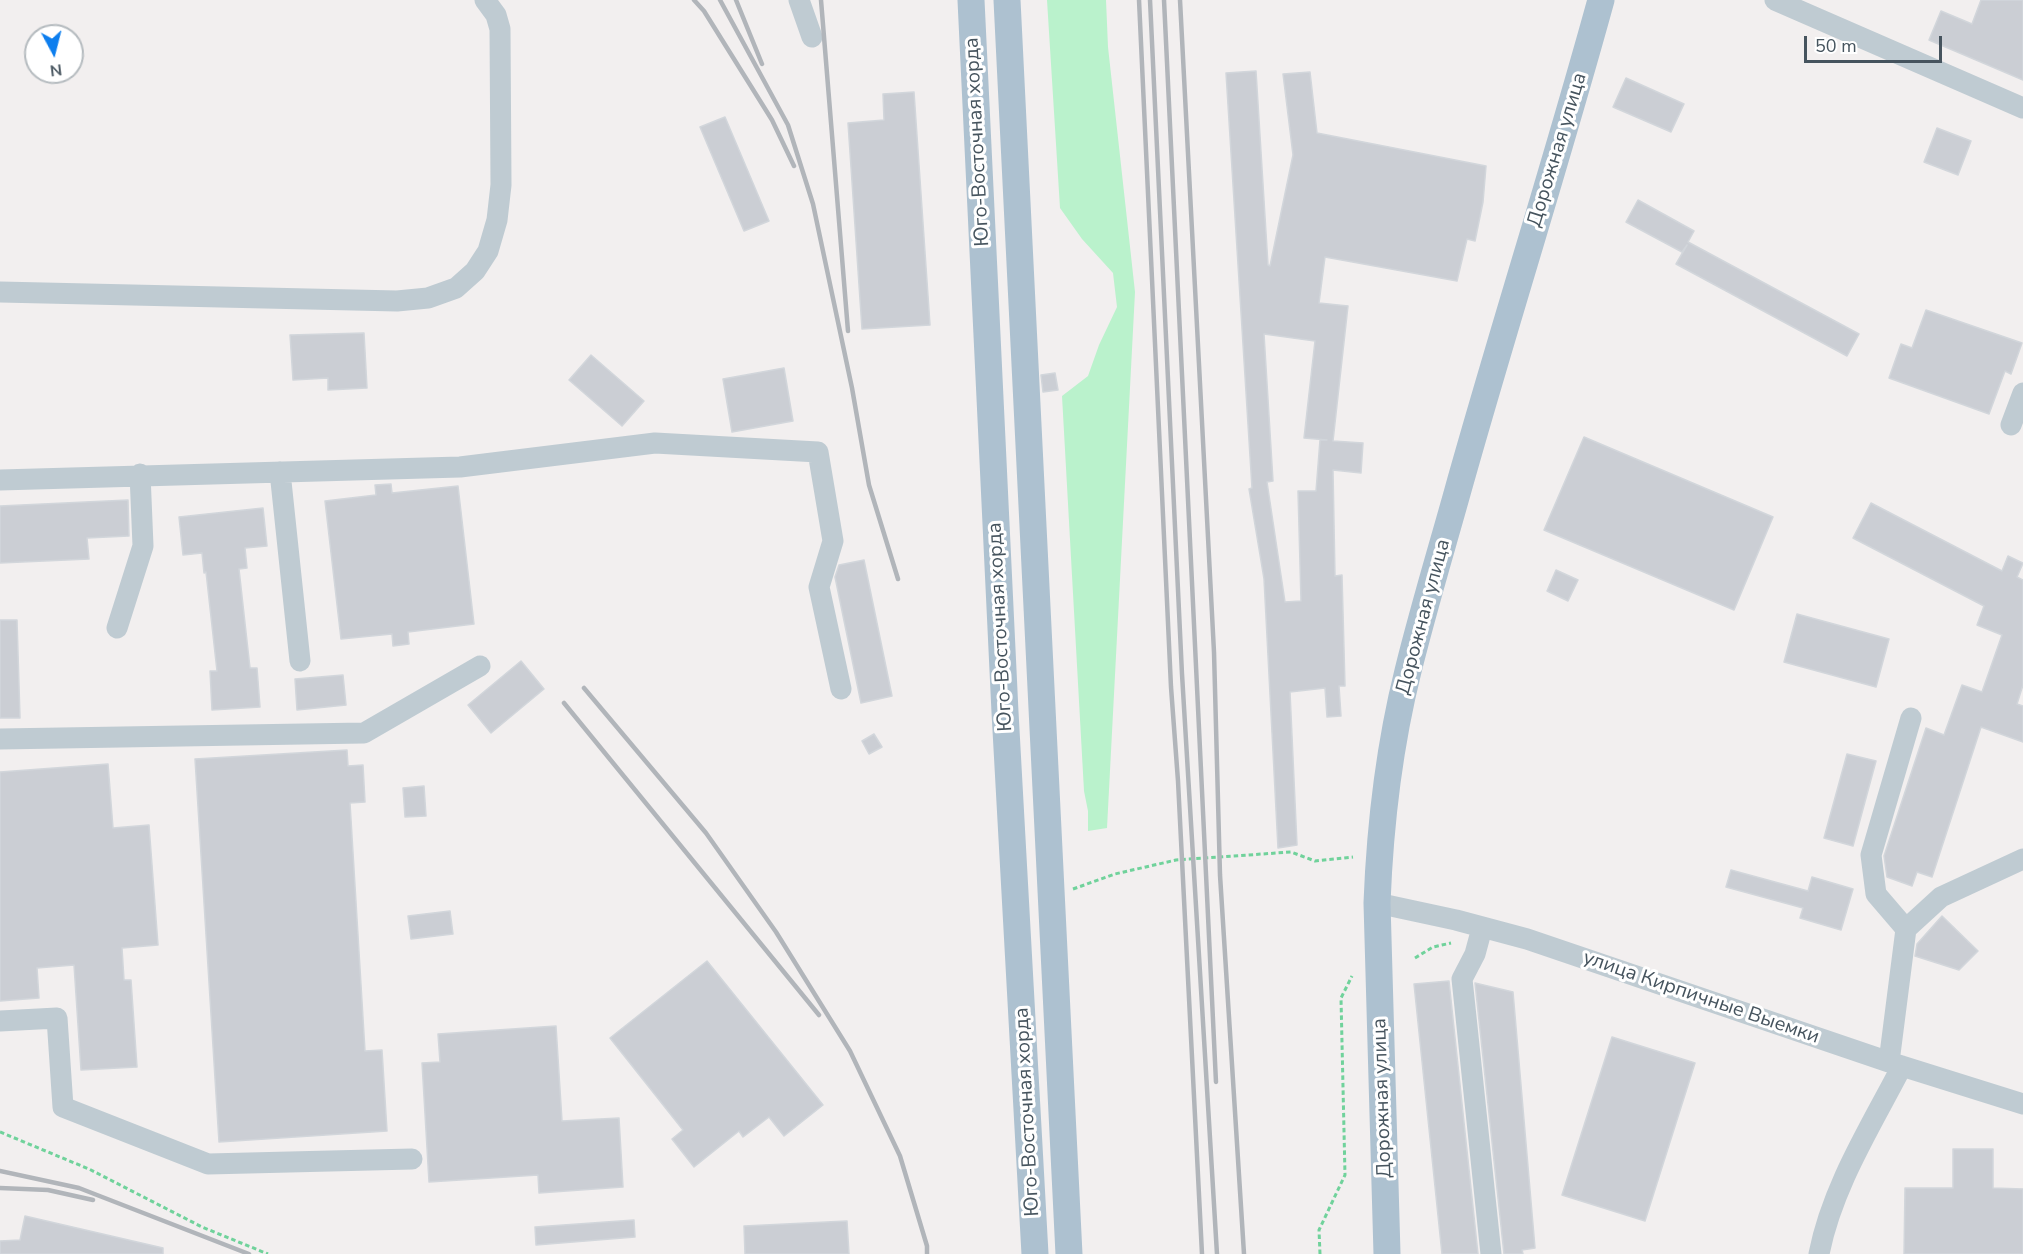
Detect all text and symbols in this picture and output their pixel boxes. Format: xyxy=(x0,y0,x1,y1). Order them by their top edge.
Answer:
north arrow xyxy=(24,24,84,84)
scale bar xyxy=(1807,24,1945,62)
text: 50 m xyxy=(1815,34,1857,58)
street label: Юго-Восточная хорда xyxy=(961,37,995,247)
text: N xyxy=(49,58,63,82)
street label: Дорожная улица xyxy=(1523,70,1593,230)
street label: Юго-Восточная хорда xyxy=(984,522,1018,732)
street label: Дорожная улица xyxy=(1392,537,1456,697)
street label: улица Кирпичные Выемки xyxy=(1580,946,1822,1050)
street label: Юго-Восточная хорда xyxy=(1011,1007,1045,1217)
street label: Дорожная улица xyxy=(1368,1018,1398,1178)

